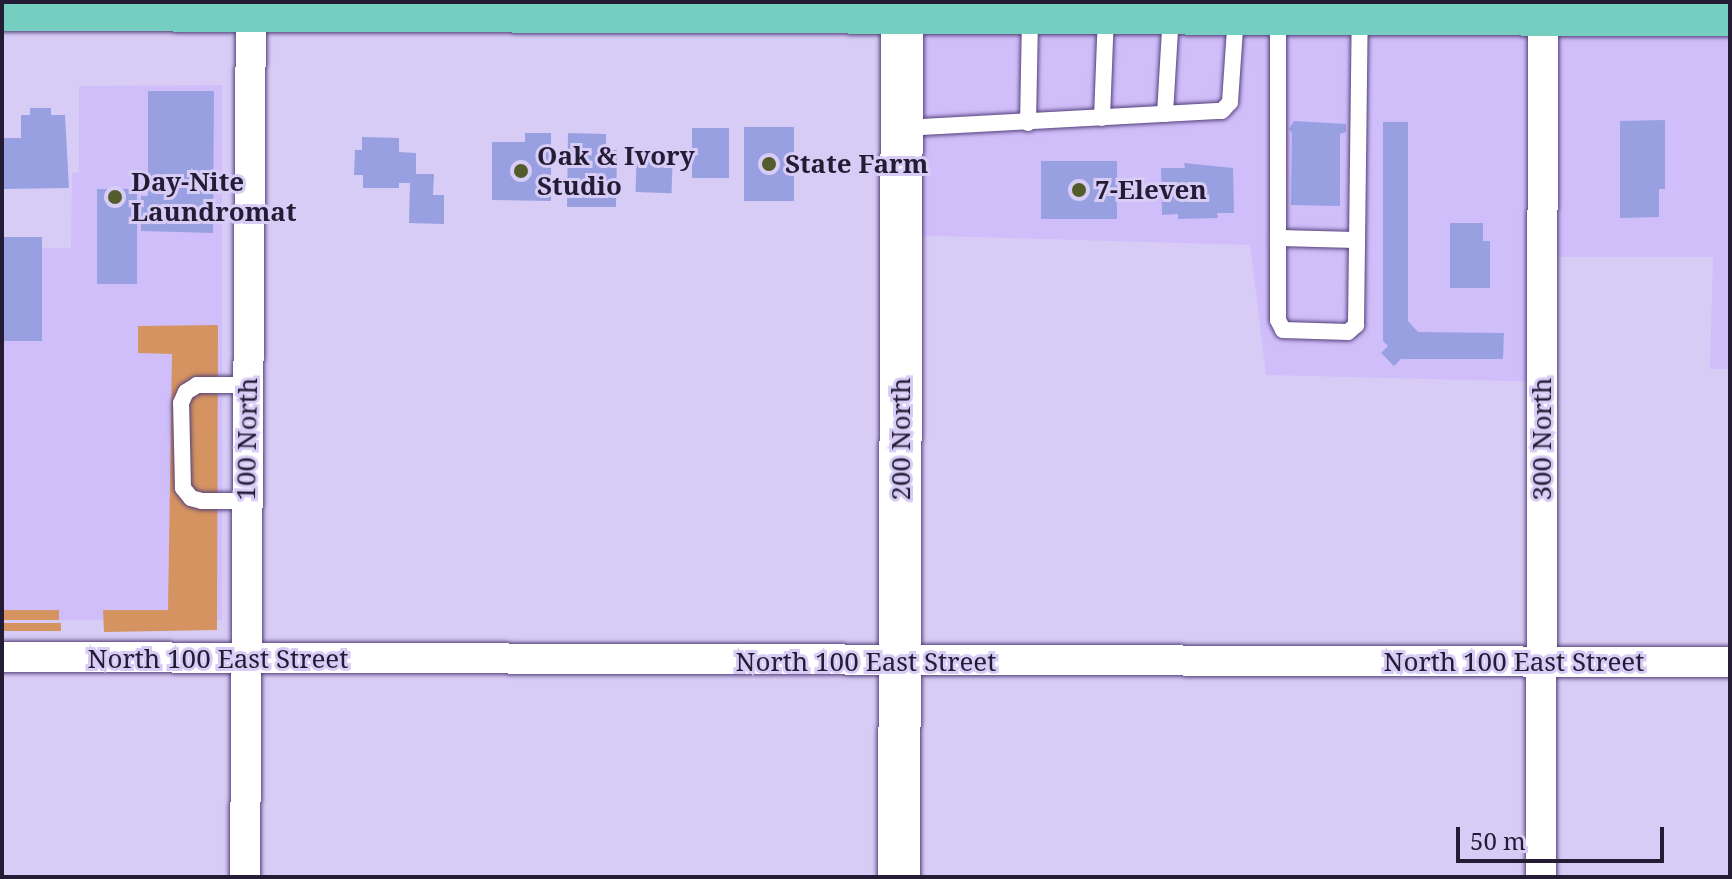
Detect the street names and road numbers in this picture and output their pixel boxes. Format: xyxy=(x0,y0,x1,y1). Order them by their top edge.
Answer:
street label: 100 North xyxy=(230,377,264,501)
street label: 200 North xyxy=(885,377,917,501)
street label: 300 North xyxy=(1526,377,1558,501)
street label: North 100 East Street xyxy=(88,643,348,675)
street label: North 100 East Street xyxy=(736,646,996,678)
street label: North 100 East Street xyxy=(1384,646,1644,678)

